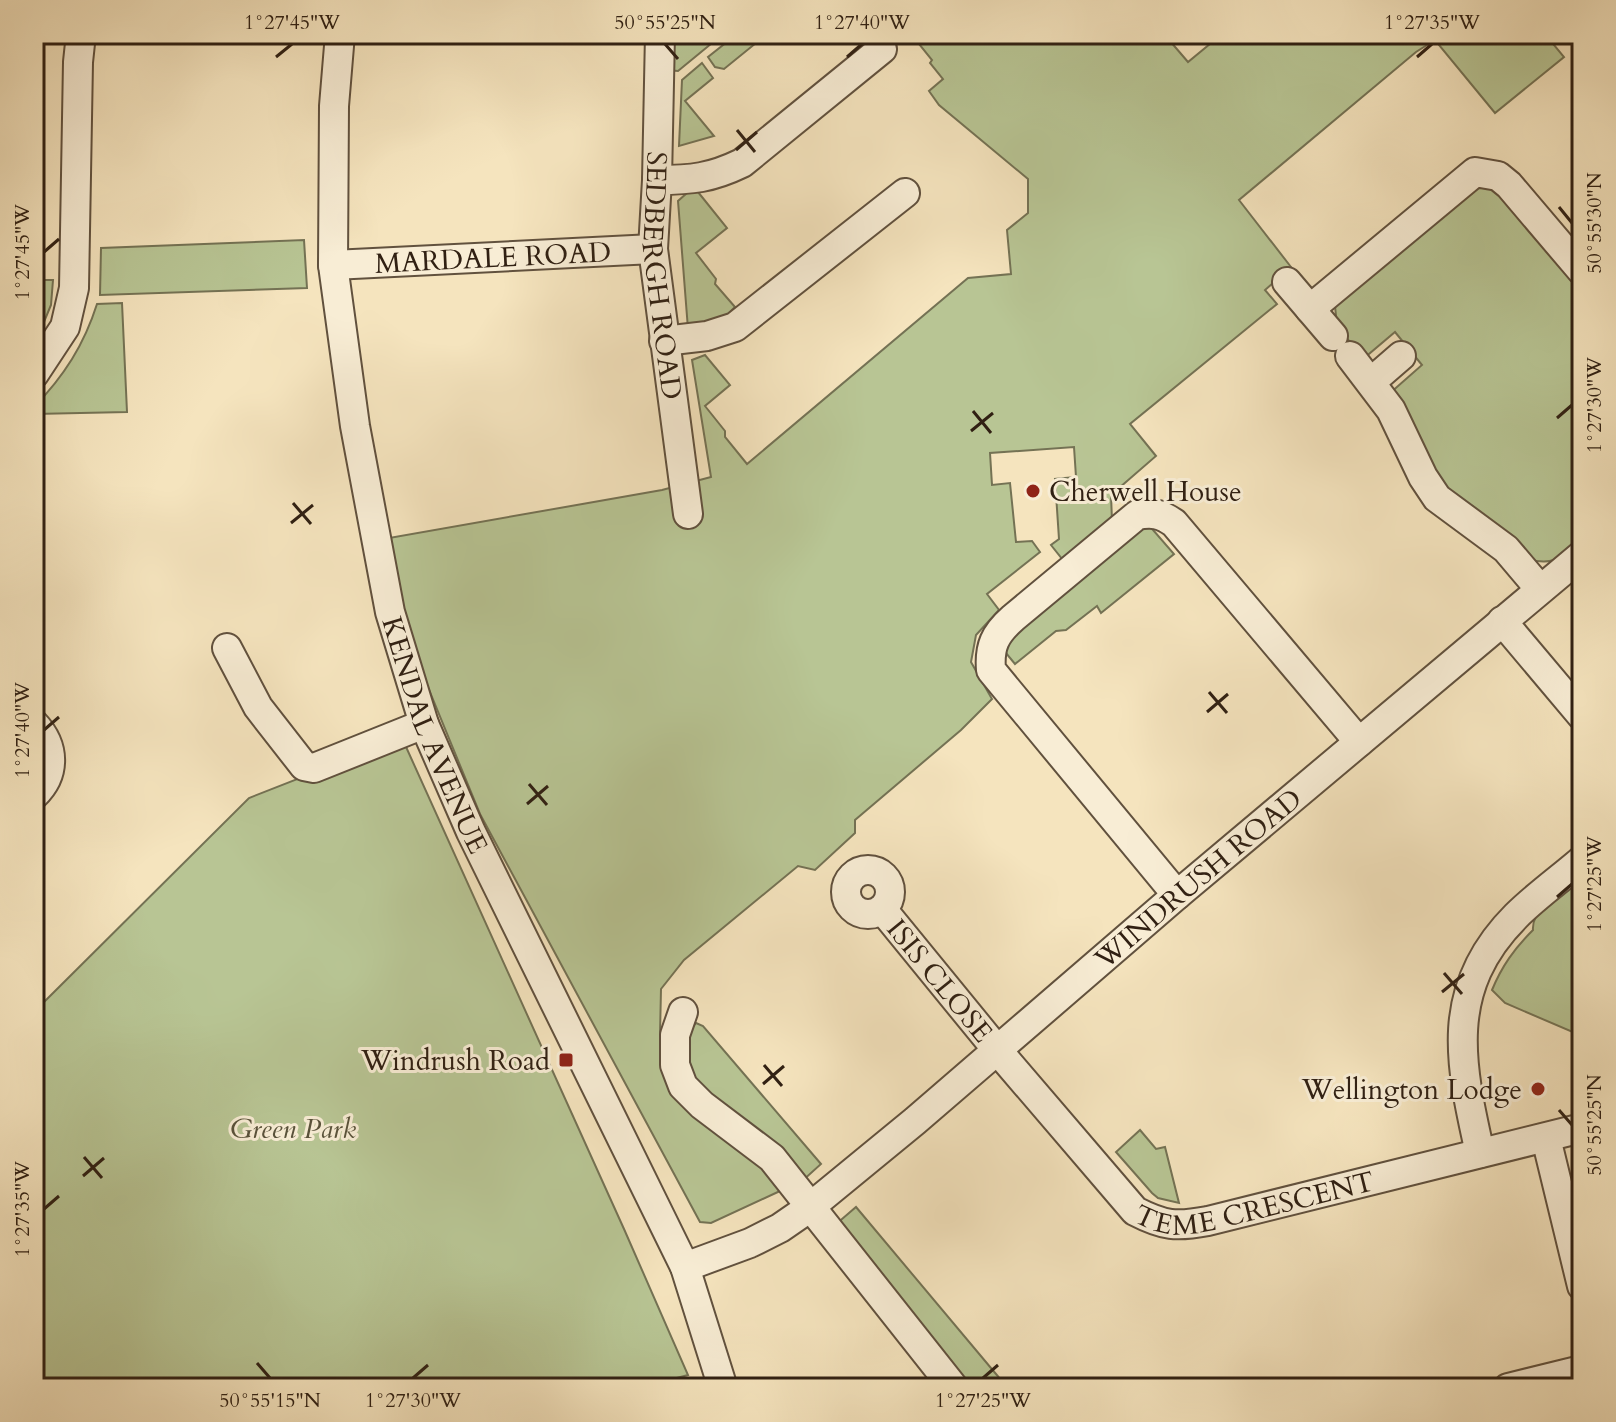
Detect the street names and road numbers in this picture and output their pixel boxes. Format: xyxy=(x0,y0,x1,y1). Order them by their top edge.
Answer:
street label: SEDBERGH ROAD xyxy=(632,151,691,402)
street label: MARDALE ROAD xyxy=(374,233,612,283)
street label: KENDAL AVENUE xyxy=(372,612,497,860)
street label: WINDRUSH ROAD xyxy=(1086,780,1310,978)
street label: ISIS CLOSE xyxy=(878,911,1001,1050)
street label: TEME CRESCENT xyxy=(1128,1162,1378,1245)

